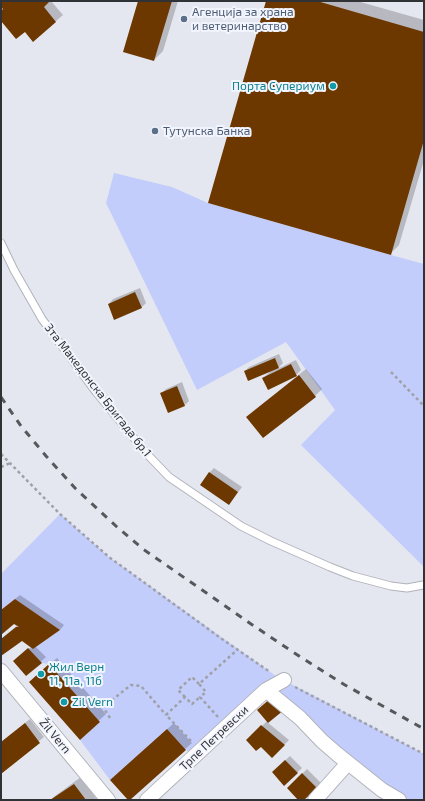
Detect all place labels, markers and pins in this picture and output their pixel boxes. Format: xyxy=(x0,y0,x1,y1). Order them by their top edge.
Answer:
place label: Агенција за храна и ветеринарство xyxy=(192,5,294,33)
marker: Агенција за храна и ветеринарство xyxy=(179,14,189,24)
place label: Порта Супериум xyxy=(232,79,325,93)
marker: Порта Супериум xyxy=(328,81,338,91)
place label: Тутунска Банка xyxy=(163,124,250,138)
marker: Тутунска Банка xyxy=(150,126,160,136)
place label: Жил Верн 11, 11а, 11б xyxy=(49,660,104,688)
marker: Жил Верн 11, 11а, 11б xyxy=(36,669,46,679)
place label: Zil Vern xyxy=(72,695,113,709)
marker: Zil Vern xyxy=(59,697,69,707)

